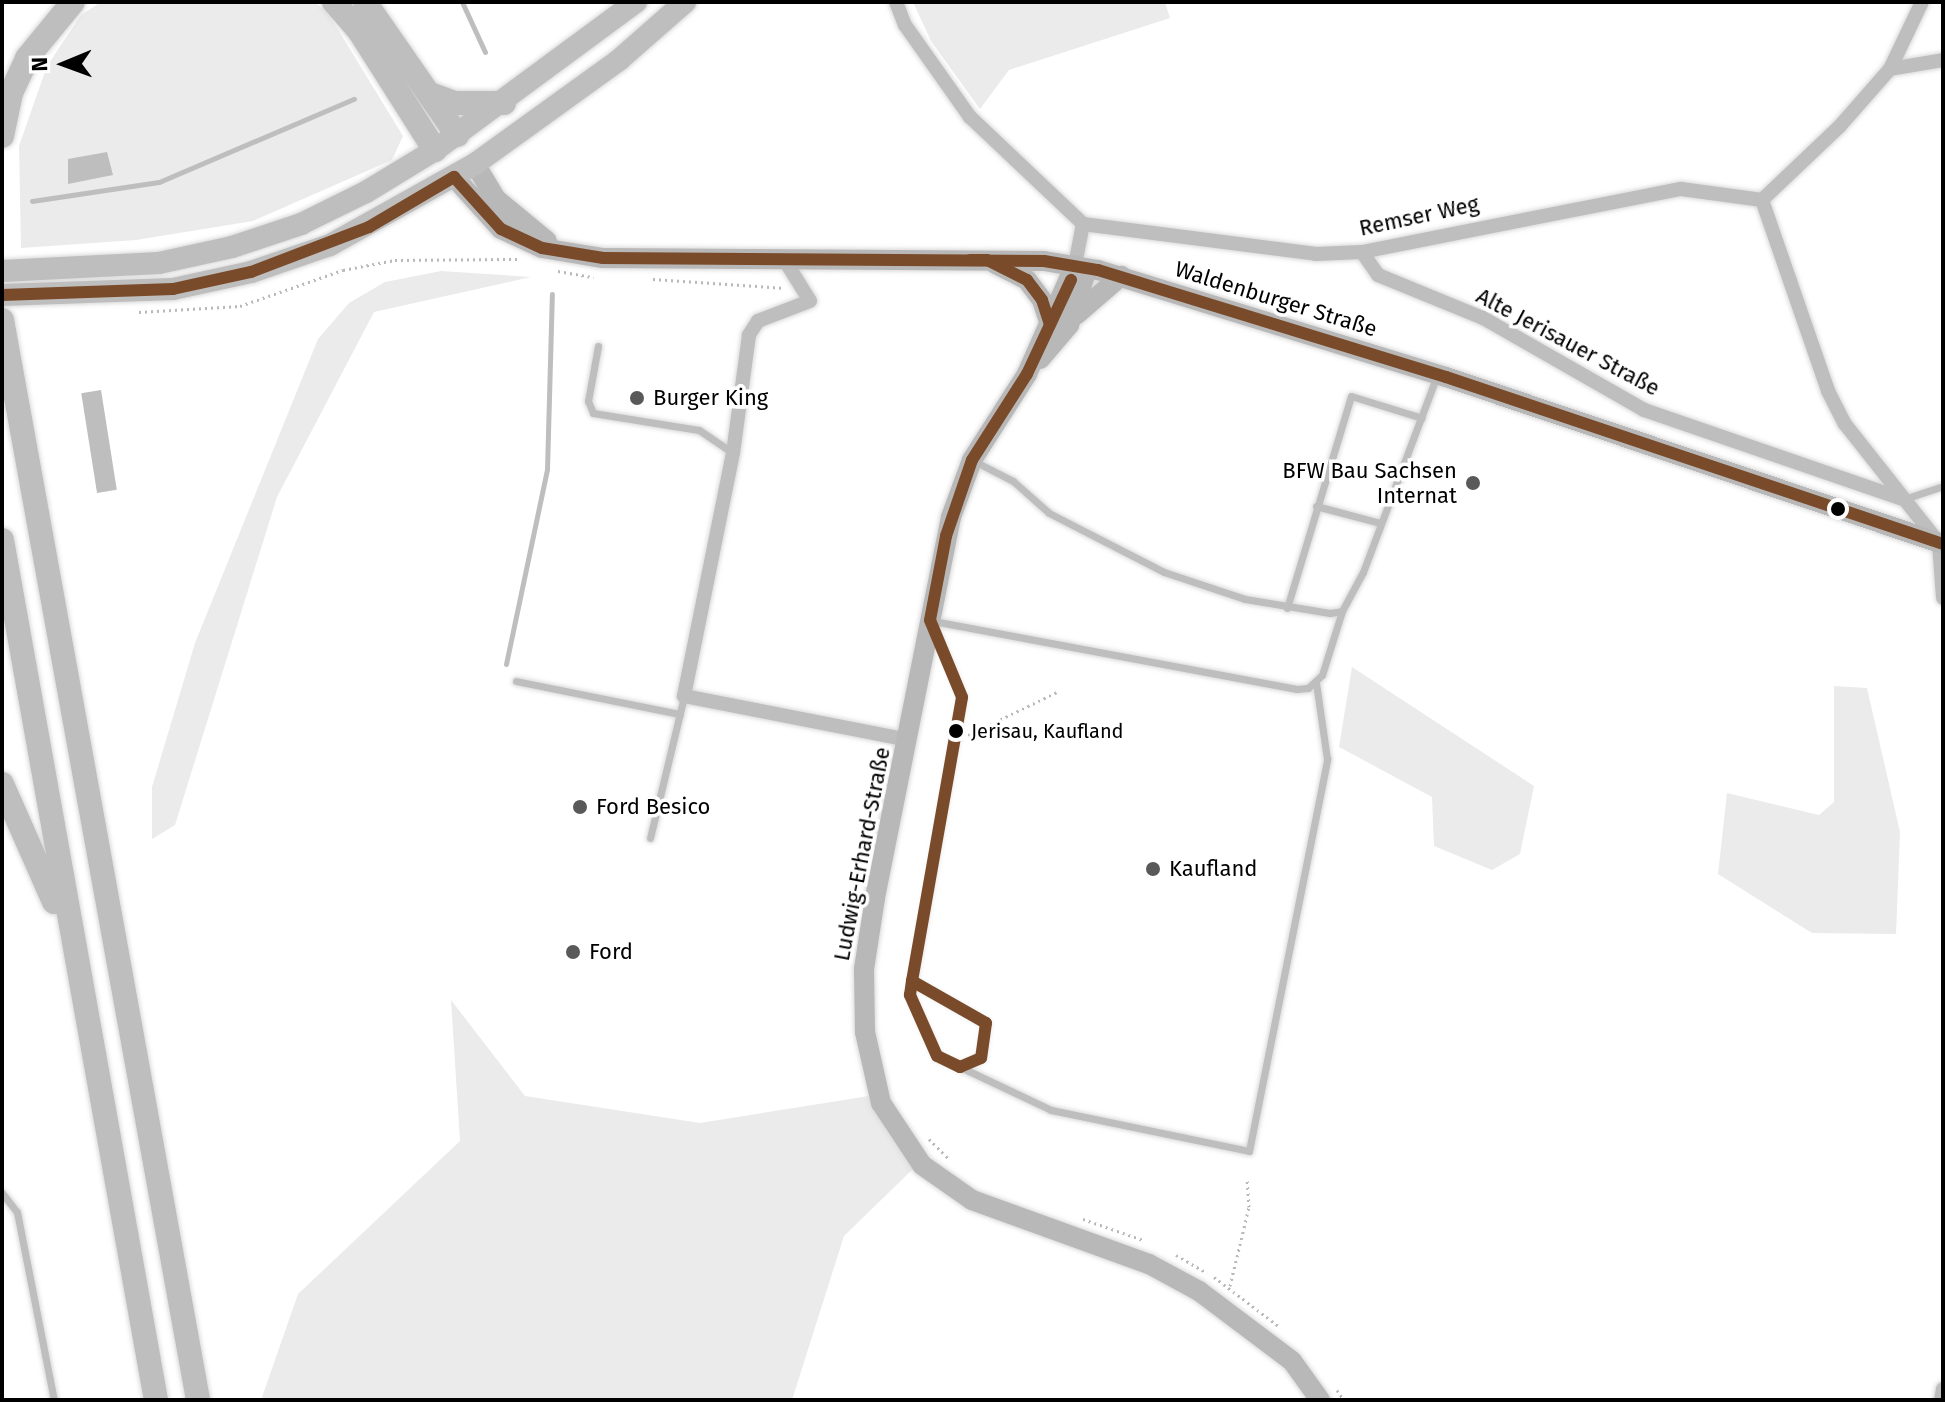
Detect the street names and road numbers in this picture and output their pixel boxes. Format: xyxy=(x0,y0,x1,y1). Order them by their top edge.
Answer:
street label: Remser Weg xyxy=(1357,190,1481,242)
street label: Waldenburger Straße xyxy=(1172,256,1380,342)
street label: Alte Jerisauer Straße xyxy=(1472,283,1664,401)
street label: Ludwig-Erhard-Straße xyxy=(828,745,896,963)

